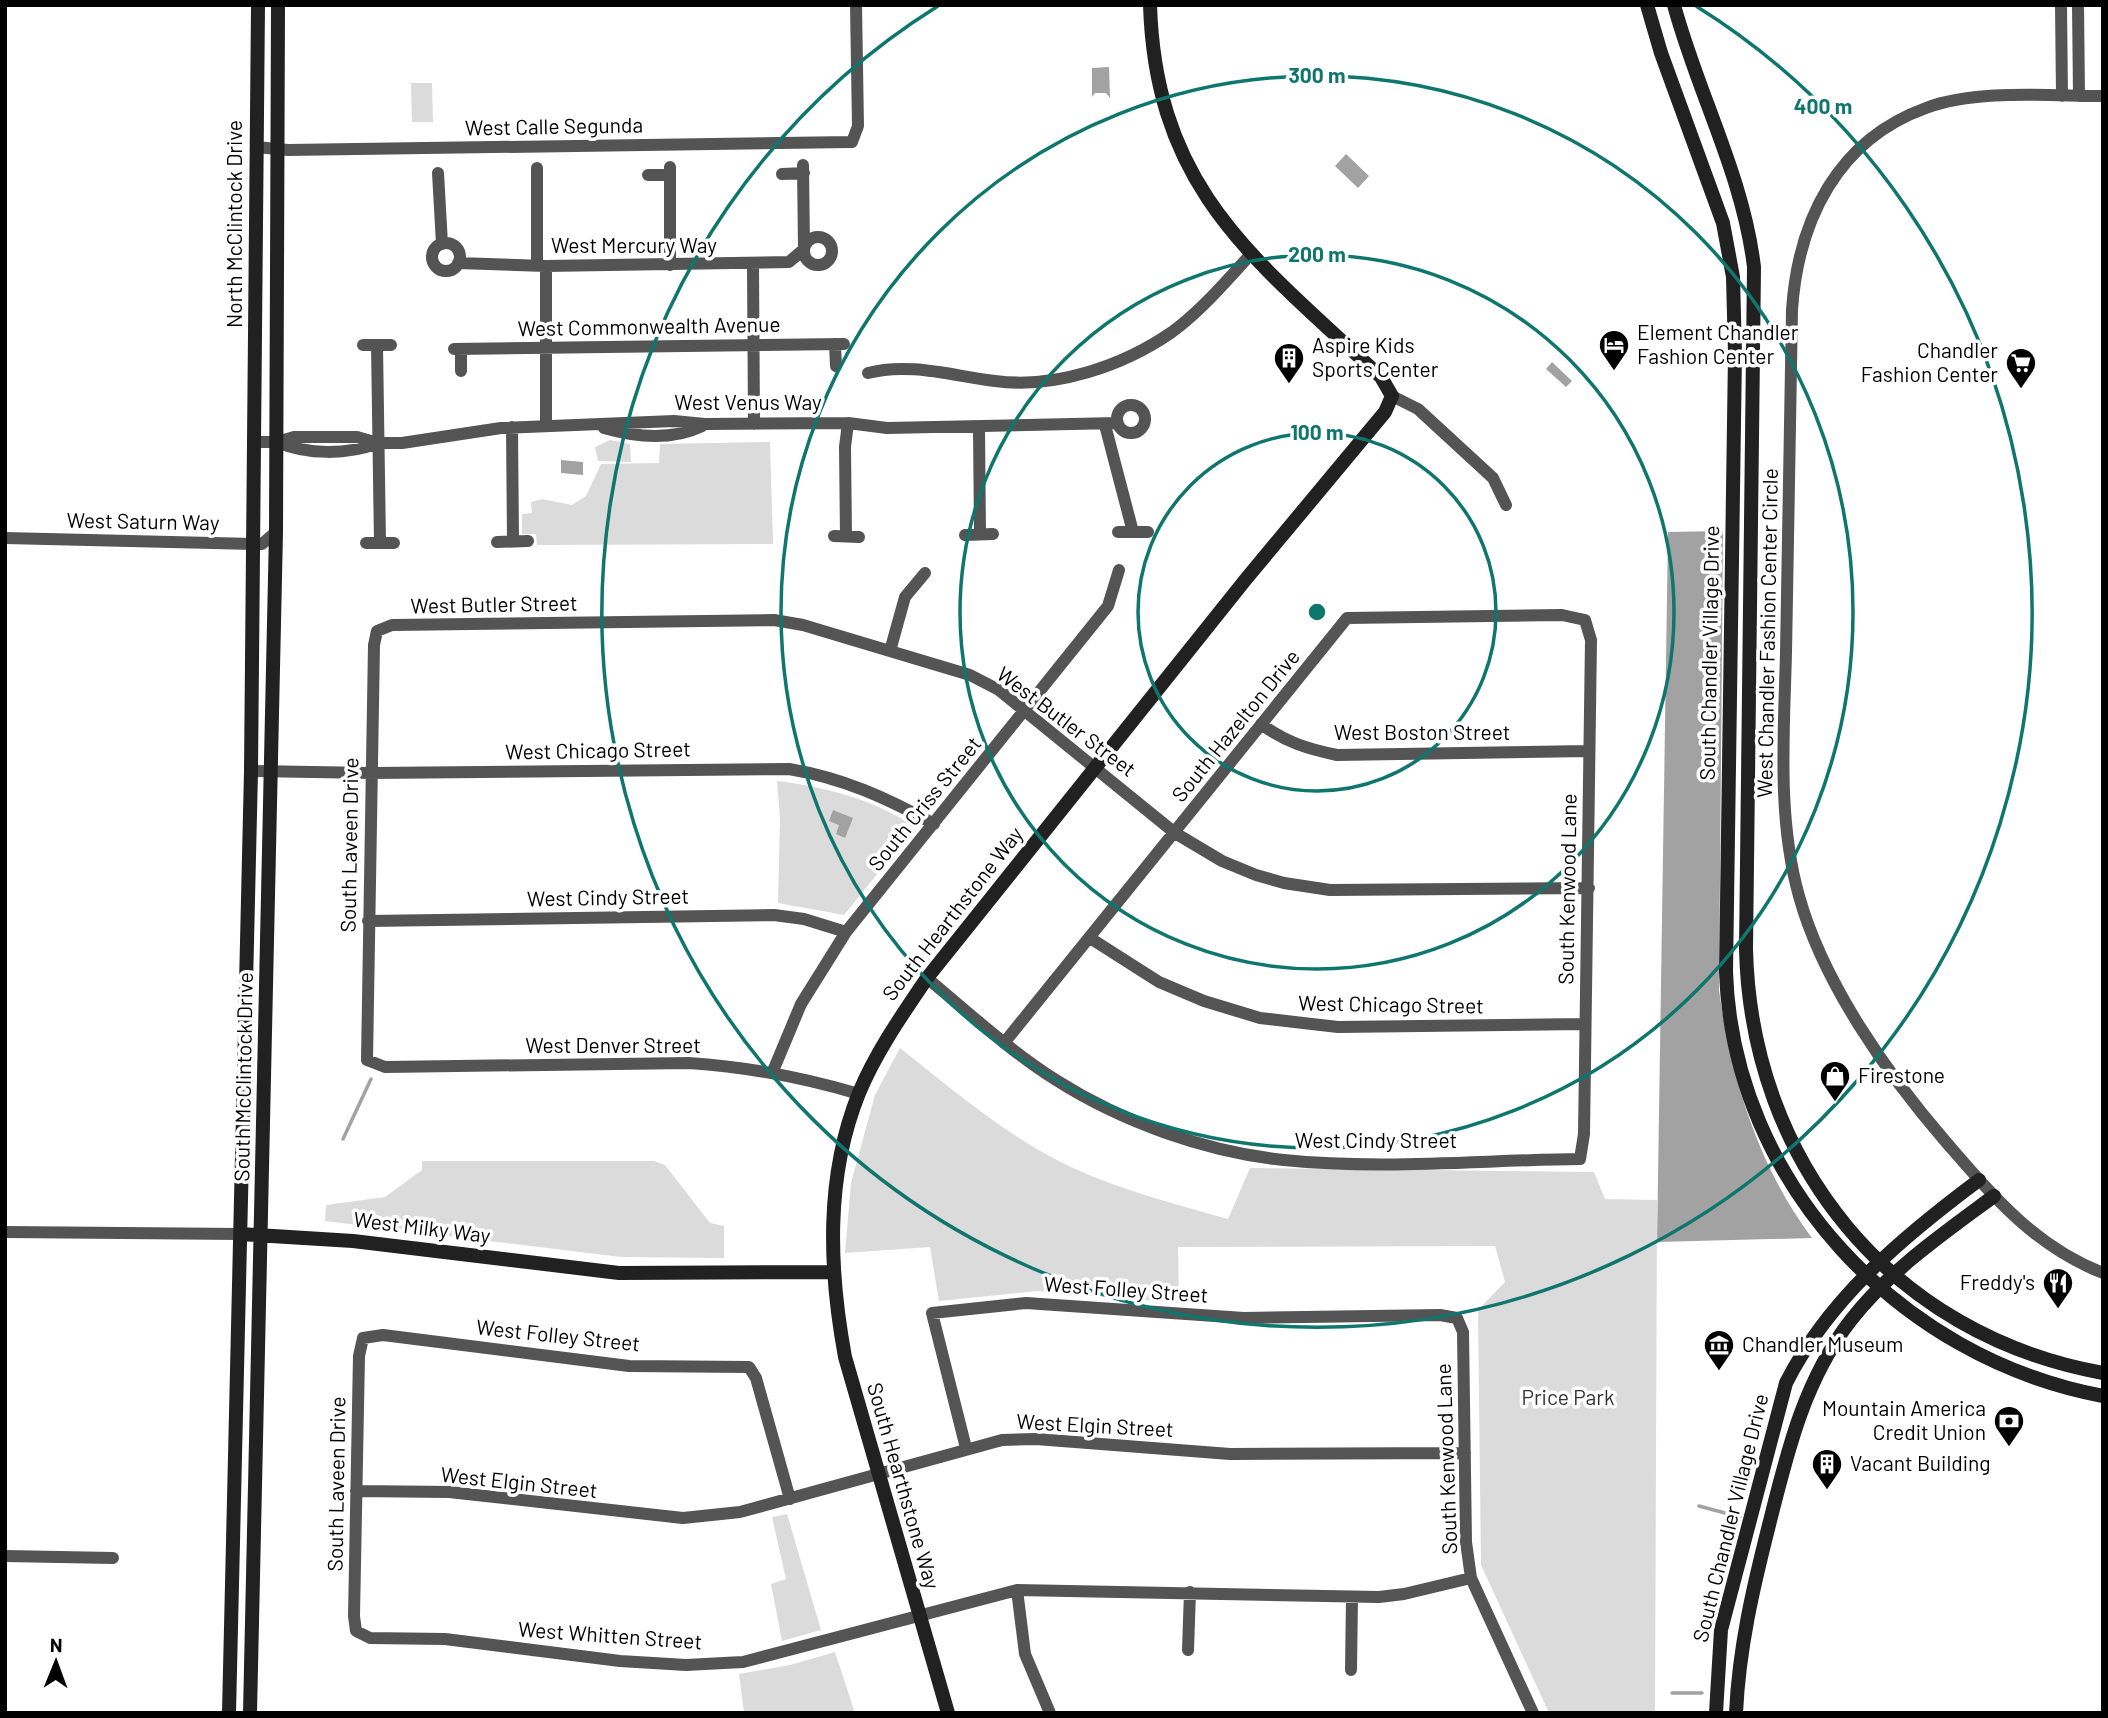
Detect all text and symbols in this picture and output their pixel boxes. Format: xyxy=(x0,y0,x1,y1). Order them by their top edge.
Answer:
text: 300 m xyxy=(1288,62,1346,87)
text: 400 m xyxy=(1794,93,1852,118)
street label: West Calle Segunda xyxy=(465,111,643,140)
street label: North McClintock Drive xyxy=(221,120,246,328)
street label: West Mercury Way xyxy=(551,232,717,257)
text: 200 m xyxy=(1288,241,1346,266)
street label: West Commonwealth Avenue xyxy=(517,311,781,340)
place label: Element Chandler Fashion Center xyxy=(1637,319,1799,368)
hotel icon: Element Chandler Fashion Center xyxy=(1597,328,1631,372)
place label: Aspire Kids Sports Center xyxy=(1312,332,1439,381)
place label: Chandler Fashion Center xyxy=(1861,337,1998,386)
building icon: Aspire Kids Sports Center xyxy=(1272,341,1306,385)
supermarket icon: Chandler Fashion Center xyxy=(2004,346,2038,390)
street label: West Venus Way xyxy=(674,389,822,414)
text: 100 m xyxy=(1290,419,1344,444)
street label: West Chandler Fashion Center Circle xyxy=(1751,468,1782,798)
street label: West Saturn Way xyxy=(66,507,220,534)
street label: South Chandler Village Drive xyxy=(1694,525,1723,781)
street label: West Butler Street xyxy=(410,590,578,617)
centre of rings xyxy=(1305,600,1329,624)
street label: South Hazelton Drive xyxy=(1166,644,1304,806)
street label: West Butler Street xyxy=(993,660,1141,781)
street label: West Boston Street xyxy=(1334,719,1510,744)
street label: South Criss Street xyxy=(862,731,986,875)
street label: West Chicago Street xyxy=(505,735,691,764)
street label: South Laveen Drive xyxy=(334,757,363,933)
street label: South Kenwood Lane xyxy=(1552,793,1581,985)
street label: South Hearthstone Way xyxy=(876,821,1028,1005)
street label: West Cindy Street xyxy=(527,883,689,910)
street label: South McClintock Drive xyxy=(228,972,257,1182)
street label: West Chicago Street xyxy=(1298,989,1484,1018)
street label: West Denver Street xyxy=(525,1032,701,1057)
shop icon: Firestone xyxy=(1818,1059,1852,1103)
place label: Firestone xyxy=(1858,1062,1945,1087)
street label: West Cindy Street xyxy=(1295,1127,1457,1152)
street label: West Milky Way xyxy=(352,1206,492,1247)
restaurant icon: Freddy's xyxy=(2041,1266,2075,1310)
place label: Freddy's xyxy=(1960,1269,2035,1294)
street label: West Folley Street xyxy=(1043,1270,1209,1307)
street label: West Folley Street xyxy=(475,1313,641,1356)
museum icon: Chandler Museum xyxy=(1702,1328,1736,1372)
place label: Chandler Museum xyxy=(1742,1331,1904,1356)
street label: South Kenwood Lane xyxy=(1430,1363,1461,1555)
street label: South Hearthstone Way xyxy=(863,1379,946,1592)
park label: Price Park xyxy=(1522,1384,1614,1409)
street label: South Chandler Village Drive xyxy=(1687,1391,1773,1644)
place label: Mountain America Credit Union xyxy=(1822,1395,1986,1444)
street label: South Laveen Drive xyxy=(321,1396,350,1572)
bank icon: Mountain America Credit Union xyxy=(1992,1404,2026,1448)
street label: West Elgin Street xyxy=(1016,1408,1174,1441)
building icon: Vacant Building xyxy=(1810,1447,1844,1491)
place label: Vacant Building xyxy=(1850,1450,1991,1475)
street label: West Elgin Street xyxy=(440,1461,599,1502)
street label: West Whitten Street xyxy=(517,1616,703,1653)
north arrow xyxy=(21,1627,91,1697)
text: N xyxy=(50,1633,63,1656)

